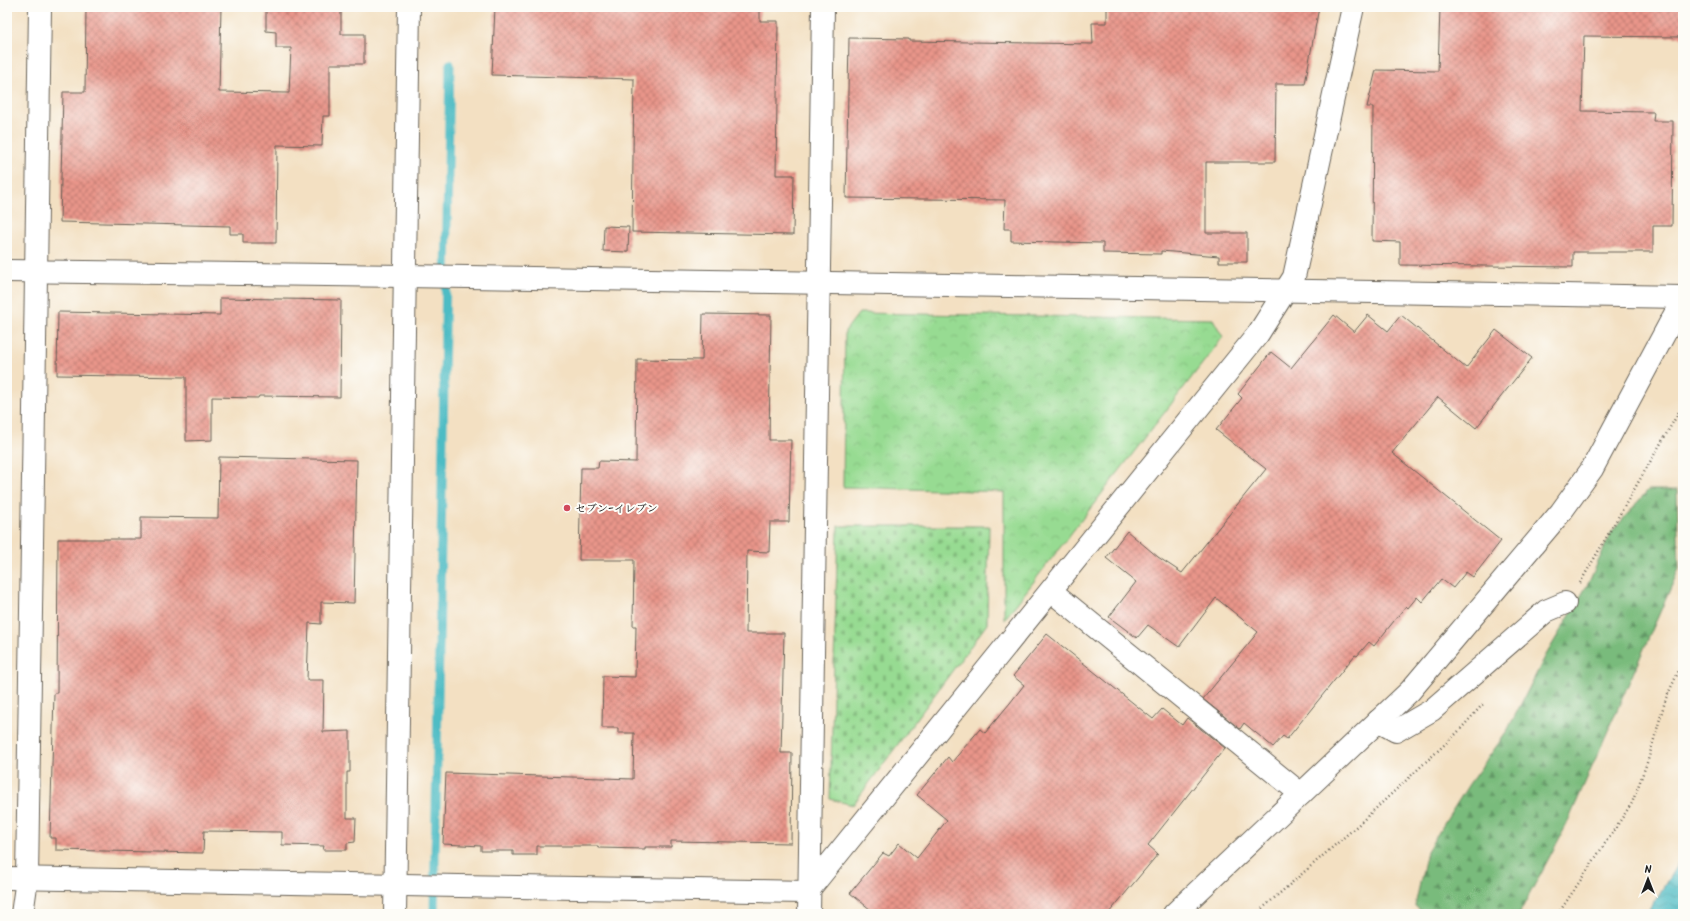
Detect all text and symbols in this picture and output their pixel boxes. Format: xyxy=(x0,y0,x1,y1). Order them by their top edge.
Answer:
place label: セブン-イレブン xyxy=(575,500,658,518)
marker: セブン-イレブン xyxy=(562,503,572,513)
north arrow xyxy=(1628,859,1668,899)
text: N xyxy=(1645,861,1652,879)

